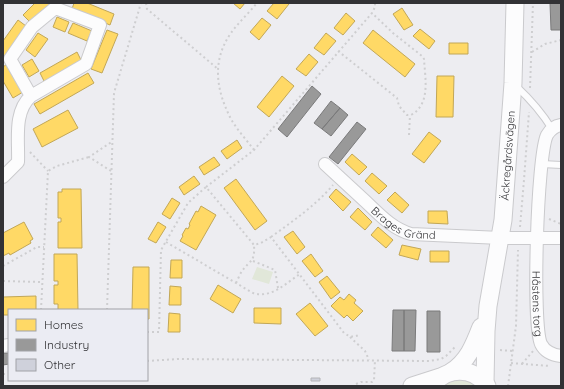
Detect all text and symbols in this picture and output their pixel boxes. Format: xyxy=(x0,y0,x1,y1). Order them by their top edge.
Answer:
street label: Äckregårdsvägen xyxy=(497,110,518,201)
street label: Brages Gränd xyxy=(368,204,436,242)
street label: Håstens torg xyxy=(529,271,546,337)
legend xyxy=(8,309,148,381)
text: Homes xyxy=(44,317,84,332)
text: Industry xyxy=(44,337,89,352)
text: Other xyxy=(44,357,76,372)

